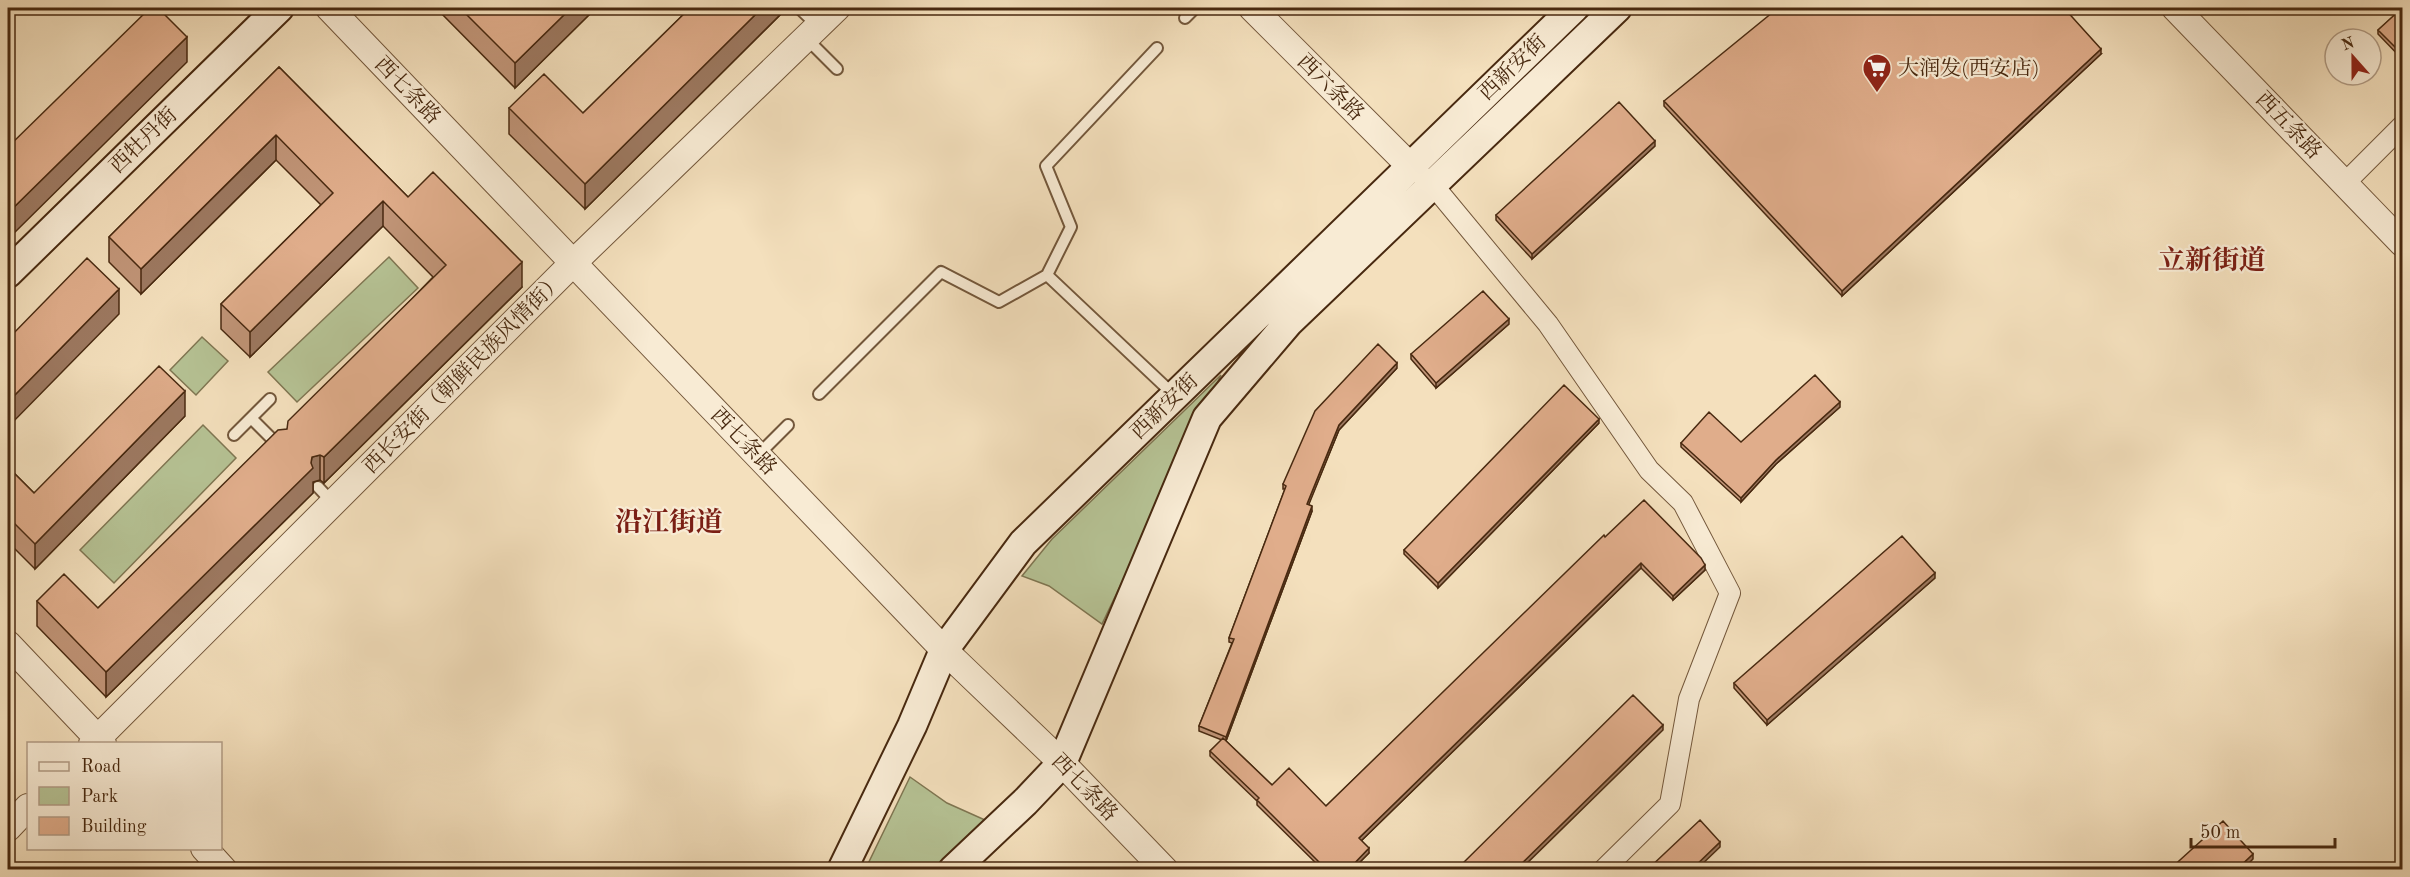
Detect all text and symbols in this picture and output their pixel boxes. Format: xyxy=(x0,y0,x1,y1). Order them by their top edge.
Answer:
north arrow xyxy=(2323,27,2383,87)
street label: 西新安街 xyxy=(1474,30,1551,105)
text: N xyxy=(2340,35,2358,55)
street label: 西六条路 xyxy=(1293,50,1368,125)
street label: 西七条路 xyxy=(370,52,445,129)
supermarket icon: 大润发(西安店) xyxy=(1861,52,1893,94)
place label: 大润发(西安店) xyxy=(1898,57,2040,80)
street label: 西五条路 xyxy=(2251,87,2326,164)
street label: 西牡丹街 xyxy=(105,103,182,178)
district label: 立新街道 xyxy=(2158,245,2266,275)
street label: 西长安街（朝鲜民族风情街） xyxy=(359,269,568,478)
street label: 西新安街 xyxy=(1126,369,1203,444)
street label: 西七条路 xyxy=(706,403,781,480)
district label: 沿江街道 xyxy=(615,507,723,537)
legend xyxy=(27,742,222,850)
street label: 西七条路 xyxy=(1047,749,1122,826)
text: Road xyxy=(81,758,121,776)
text: Park xyxy=(81,788,118,806)
scale bar xyxy=(2191,811,2335,849)
text: Building xyxy=(81,818,147,836)
text: 50 m xyxy=(2200,824,2240,842)

